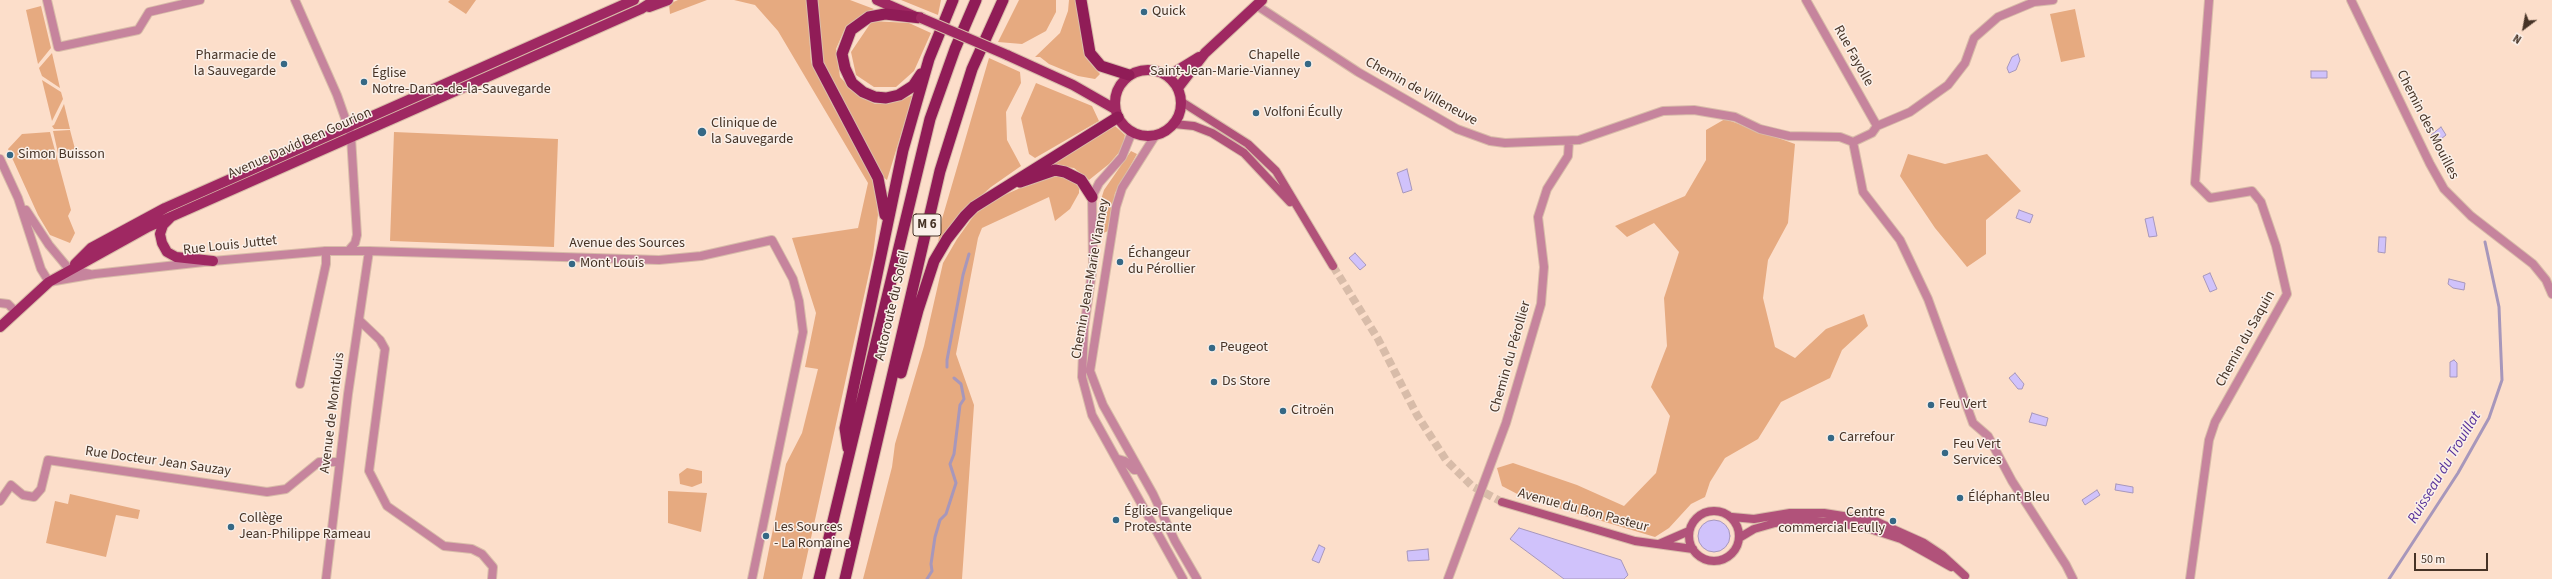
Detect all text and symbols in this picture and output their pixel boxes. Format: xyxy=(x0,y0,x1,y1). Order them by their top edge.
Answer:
place label: Quick xyxy=(1152,4,1186,20)
marker: Quick xyxy=(1139,7,1149,17)
north arrow xyxy=(2504,8,2544,48)
street label: Rue Fayolle xyxy=(1829,23,1877,89)
text: N xyxy=(2510,30,2524,47)
place label: Pharmacie de la Sauvegarde xyxy=(194,48,276,80)
place label: Chapelle Saint-Jean-Marie-Vianney xyxy=(1150,48,1300,80)
street label: Chemin de Villeneuve xyxy=(1362,54,1480,130)
marker: Pharmacie de la Sauvegarde xyxy=(279,59,289,69)
marker: Chapelle Saint-Jean-Marie-Vianney xyxy=(1303,59,1313,69)
place label: Église Notre-Dame-de-la-Sauvegarde xyxy=(372,66,551,98)
street label: Chemin des Mouilles xyxy=(2392,68,2462,182)
marker: Église Notre-Dame-de-la-Sauvegarde xyxy=(359,77,369,87)
street label: Avenue David Ben Gourion xyxy=(226,105,374,183)
place label: Volfoni Écully xyxy=(1264,105,1343,121)
marker: Volfoni Écully xyxy=(1251,108,1261,118)
place label: Clinique de la Sauvegarde xyxy=(711,116,793,148)
marker: Clinique de la Sauvegarde xyxy=(696,126,708,138)
place label: Simon Buisson xyxy=(18,147,105,163)
marker: Simon Buisson xyxy=(5,150,15,160)
street label: Chemin Jean-Marie Vianney xyxy=(1069,198,1113,360)
road number: M 6 xyxy=(913,214,941,236)
street label: Rue Louis Juttet xyxy=(182,233,278,259)
street label: Avenue des Sources xyxy=(569,236,685,252)
place label: Échangeur du Pérollier xyxy=(1128,246,1195,278)
street label: Autoroute du Soleil xyxy=(872,249,914,363)
place label: Mont Louis xyxy=(580,256,644,272)
marker: Échangeur du Pérollier xyxy=(1115,257,1125,267)
marker: Mont Louis xyxy=(567,259,577,269)
street label: Chemin du Saquin xyxy=(2213,288,2279,390)
street label: Chemin du Pérollier xyxy=(1487,299,1535,415)
place label: Peugeot xyxy=(1220,340,1268,356)
marker: Peugeot xyxy=(1207,343,1217,353)
street label: Avenue de Montlouis xyxy=(317,352,349,474)
place label: Ds Store xyxy=(1222,374,1270,390)
marker: Ds Store xyxy=(1209,377,1219,387)
place label: Feu Vert xyxy=(1939,397,1987,413)
marker: Feu Vert xyxy=(1926,400,1936,410)
place label: Citroën xyxy=(1291,403,1334,419)
marker: Citroën xyxy=(1278,406,1288,416)
water label: Ruisseau du Trouillat xyxy=(2404,409,2486,527)
place label: Carrefour xyxy=(1839,430,1895,446)
marker: Carrefour xyxy=(1826,433,1836,443)
place label: Feu Vert Services xyxy=(1953,437,2002,470)
street label: Rue Docteur Jean Sauzay xyxy=(84,443,232,481)
marker: Feu Vert Services xyxy=(1940,448,1950,458)
street label: Avenue du Bon Pasteur xyxy=(1516,486,1650,536)
place label: Éléphant Bleu xyxy=(1968,490,2050,506)
marker: Éléphant Bleu xyxy=(1955,493,1965,503)
place label: Église Evangelique Protestante xyxy=(1124,504,1232,536)
place label: Centre commercial Ecully xyxy=(1778,505,1885,538)
place label: Collège Jean-Philippe Rameau xyxy=(239,511,371,544)
marker: Église Evangelique Protestante xyxy=(1111,515,1121,525)
marker: Centre commercial Ecully xyxy=(1888,516,1898,526)
place label: Les Sources - La Romaine xyxy=(774,520,850,552)
marker: Collège Jean-Philippe Rameau xyxy=(226,522,236,532)
marker: Les Sources - La Romaine xyxy=(761,531,771,541)
scale bar xyxy=(2416,545,2490,571)
text: 50 m xyxy=(2421,551,2445,568)

